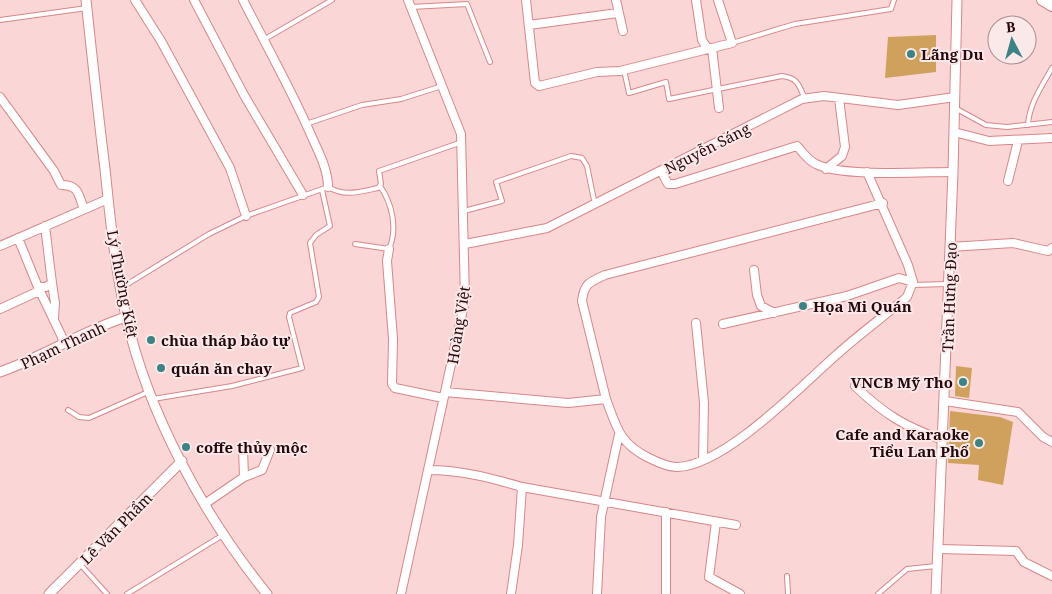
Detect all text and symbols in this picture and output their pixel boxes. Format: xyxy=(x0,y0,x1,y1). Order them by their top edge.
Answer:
north arrow xyxy=(987,15,1037,65)
text: B xyxy=(1005,17,1016,37)
place label: Lãng Du xyxy=(921,44,984,64)
marker: Lãng Du xyxy=(905,48,917,60)
street label: Nguyễn Sáng xyxy=(661,118,753,178)
street label: Lý Thường Kiệt xyxy=(103,228,143,340)
street label: Trần Hưng Đạo xyxy=(937,242,961,352)
street label: Hoàng Việt xyxy=(442,284,474,366)
place label: Họa Mi Quán xyxy=(813,296,912,316)
marker: Họa Mi Quán xyxy=(797,300,809,312)
street label: Phạm Thanh xyxy=(17,316,109,373)
place label: chùa tháp bảo tự xyxy=(161,330,290,350)
marker: chùa tháp bảo tự xyxy=(145,334,157,346)
place label: quán ăn chay xyxy=(171,358,272,378)
marker: quán ăn chay xyxy=(155,362,167,374)
place label: VNCB Mỹ Tho xyxy=(851,372,953,392)
marker: VNCB Mỹ Tho xyxy=(957,376,969,388)
place label: Cafe and Karaoke Tiểu Lan Phố xyxy=(835,424,969,461)
place label: coffe thủy mộc xyxy=(196,437,308,457)
marker: Cafe and Karaoke Tiểu Lan Phố xyxy=(973,437,985,449)
marker: coffe thủy mộc xyxy=(180,441,192,453)
street label: Lê Văn Phẩm xyxy=(76,488,156,568)

